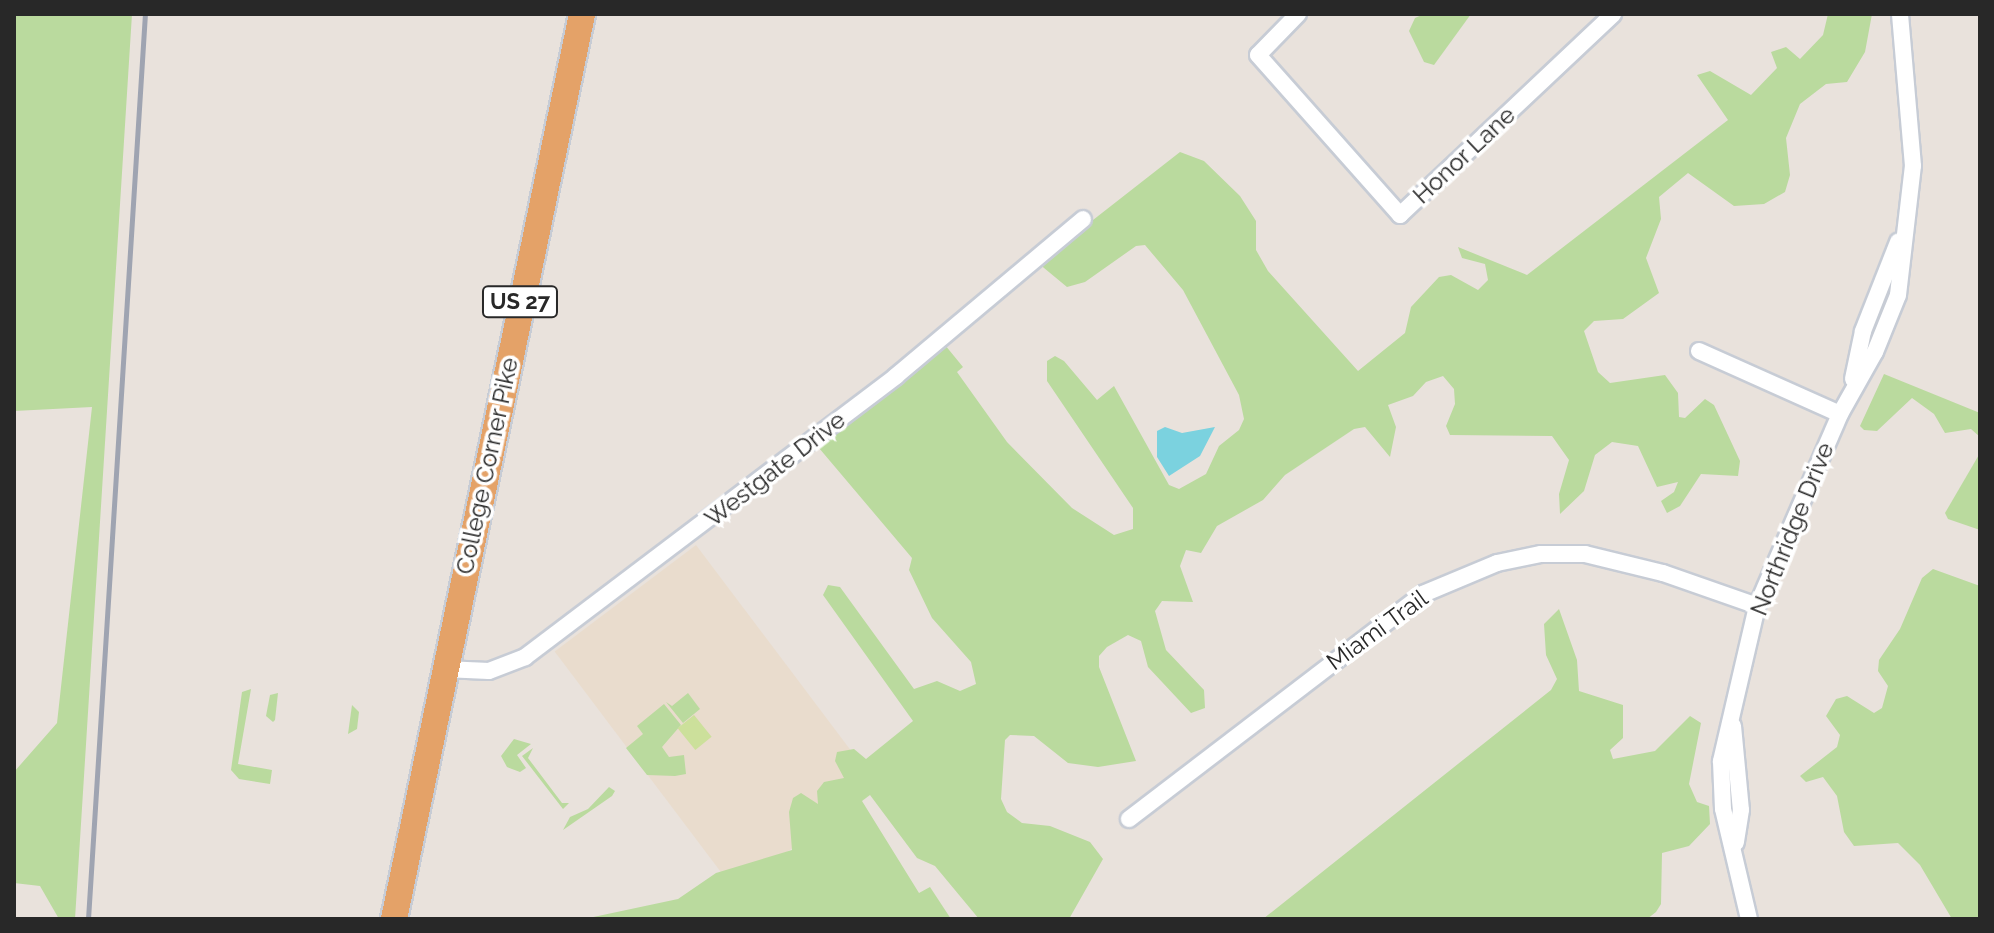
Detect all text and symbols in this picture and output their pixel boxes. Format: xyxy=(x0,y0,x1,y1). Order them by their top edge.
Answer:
street label: Honor Lane xyxy=(1407,100,1521,210)
road number: US 27 xyxy=(480,284,560,320)
street label: College Corner Pike xyxy=(450,355,524,577)
street label: Westgate Drive xyxy=(699,405,851,533)
street label: Northridge Drive xyxy=(1744,438,1840,620)
street label: Miami Trail xyxy=(1321,584,1433,676)

